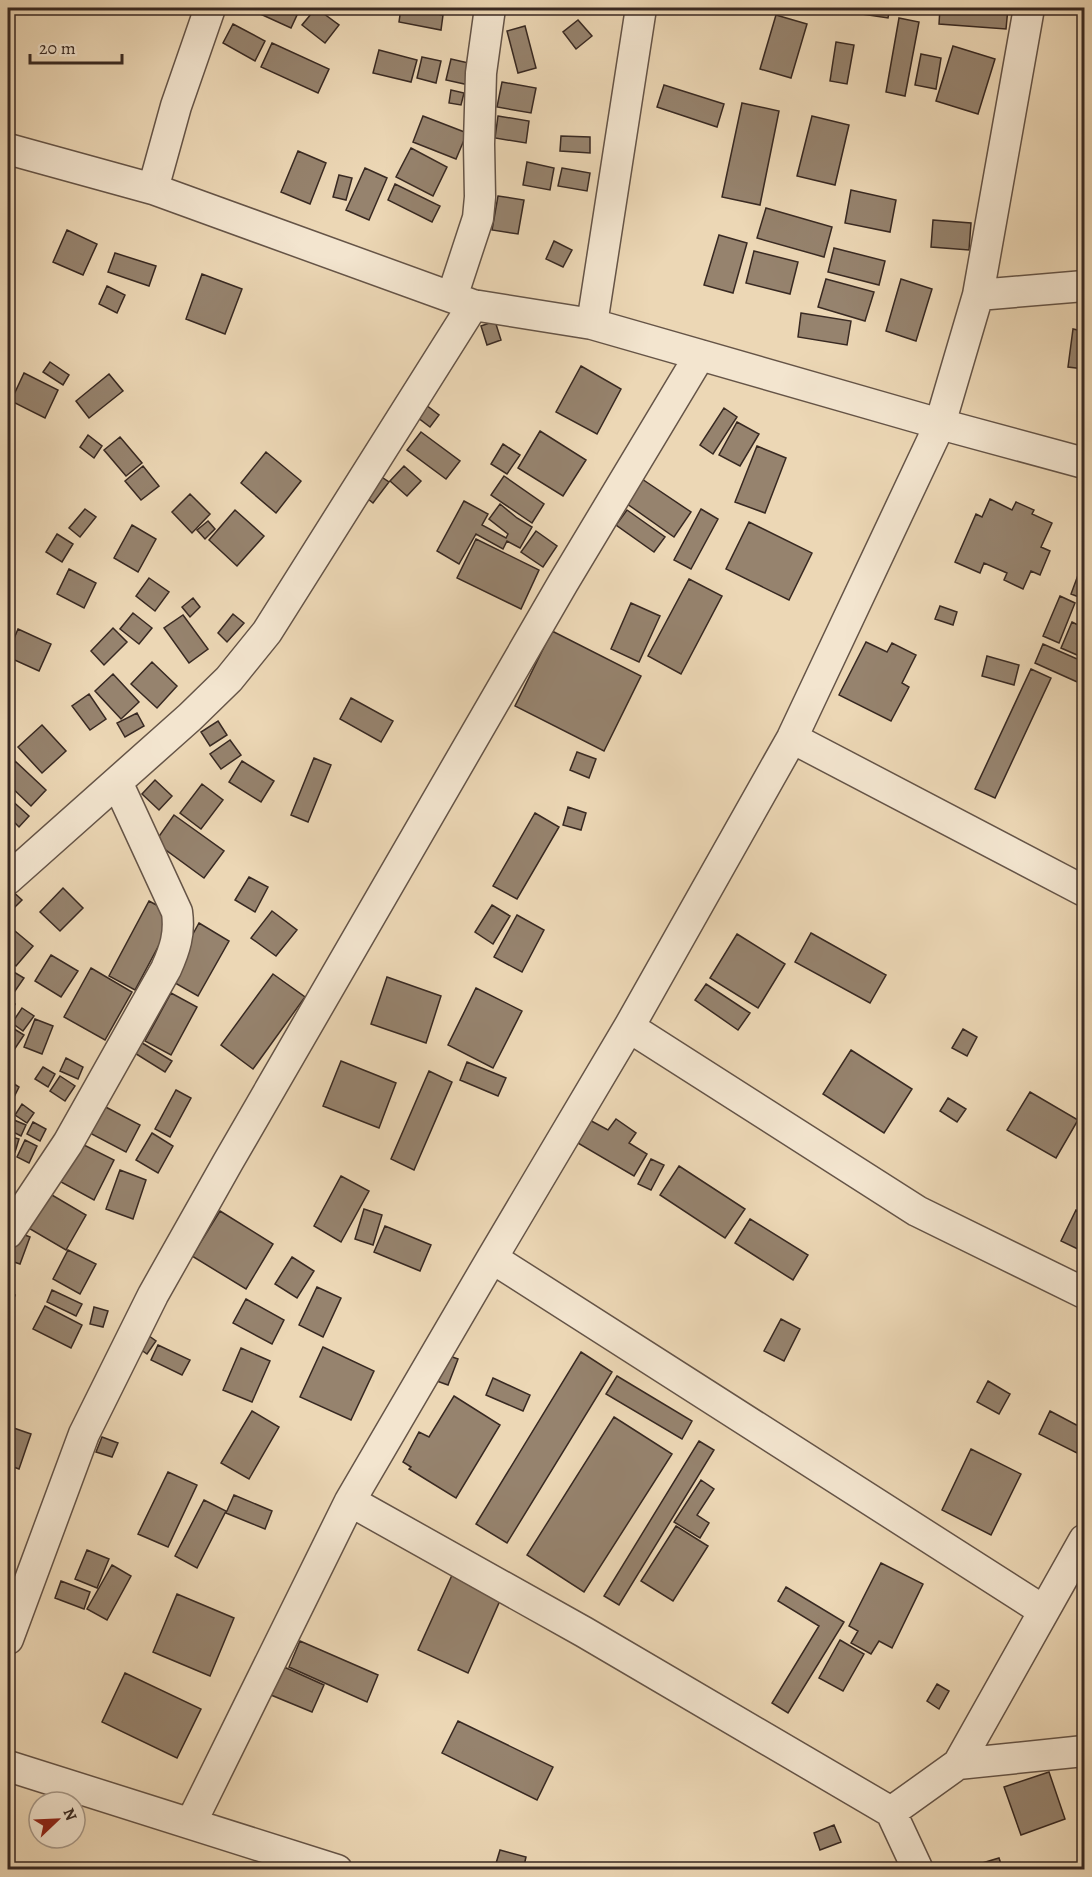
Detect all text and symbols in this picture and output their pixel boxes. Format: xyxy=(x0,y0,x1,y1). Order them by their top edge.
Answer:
scale bar xyxy=(30,27,122,65)
text: 20 m xyxy=(39,36,76,60)
north arrow xyxy=(27,1790,87,1850)
text: N xyxy=(57,1805,82,1825)

